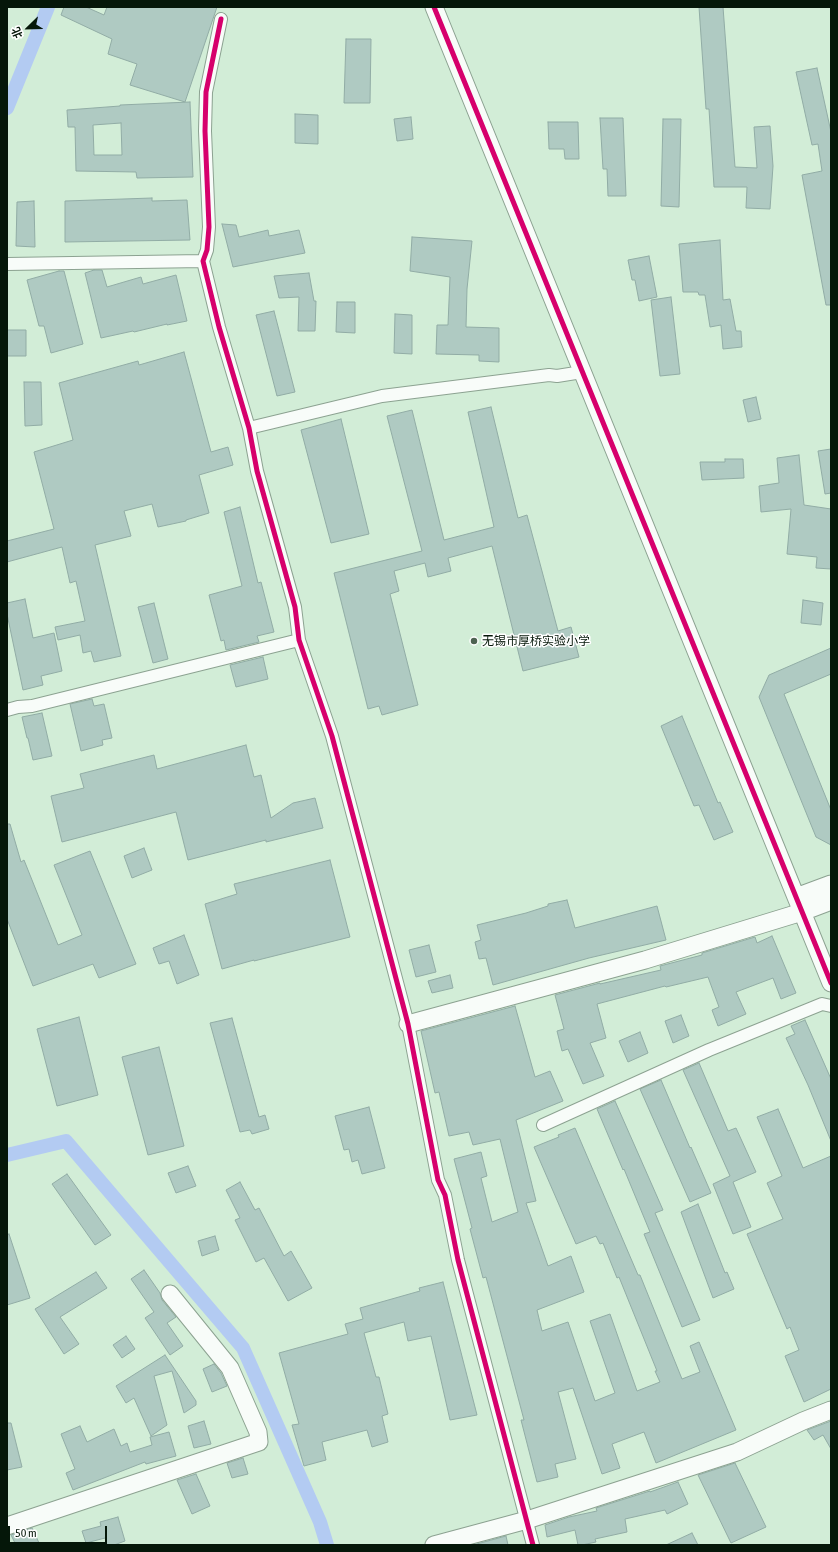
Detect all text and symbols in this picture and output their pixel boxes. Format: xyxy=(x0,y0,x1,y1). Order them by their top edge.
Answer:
north arrow xyxy=(8,8,48,48)
text: 北 xyxy=(9,25,25,40)
place label: 无锡市厚桥实验小学 xyxy=(482,634,590,648)
marker: 无锡市厚桥实验小学 xyxy=(469,636,479,646)
scale bar xyxy=(10,1518,109,1544)
text: 50 m xyxy=(15,1526,37,1540)

